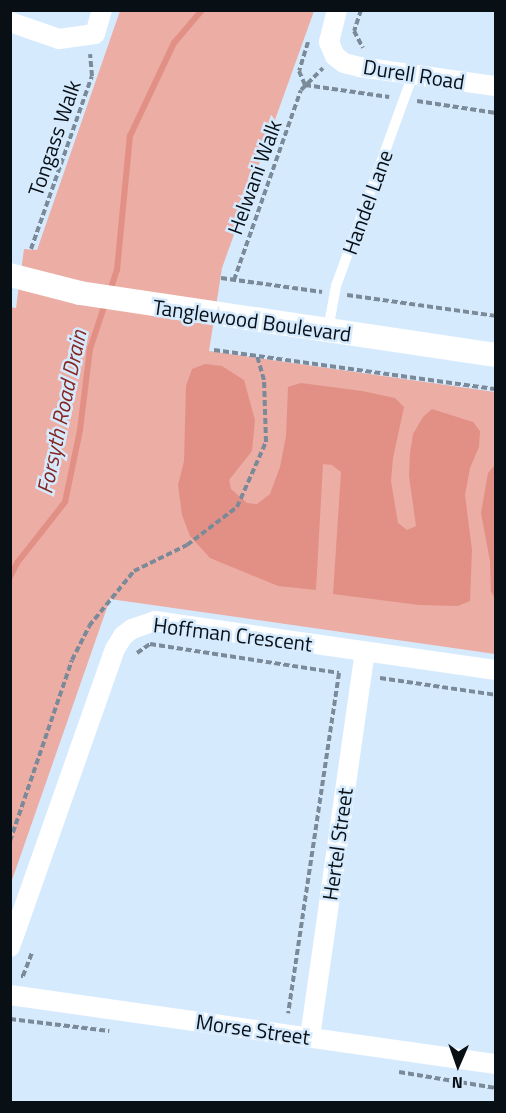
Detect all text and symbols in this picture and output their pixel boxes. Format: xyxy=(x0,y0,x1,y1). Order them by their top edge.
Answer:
street label: Durell Road xyxy=(362,54,466,94)
street label: Tongass Walk xyxy=(22,77,86,199)
street label: Helwani Walk xyxy=(222,116,286,238)
street label: Handel Lane xyxy=(336,146,398,258)
street label: Tanglewood Boulevard xyxy=(151,294,353,346)
water label: Forsyth Road Drain xyxy=(32,328,92,496)
street label: Hoffman Crescent xyxy=(152,612,314,656)
street label: Hertel Street xyxy=(317,786,357,902)
street label: Morse Street xyxy=(194,1009,312,1049)
north arrow xyxy=(428,1035,488,1095)
text: N xyxy=(451,1071,463,1095)

